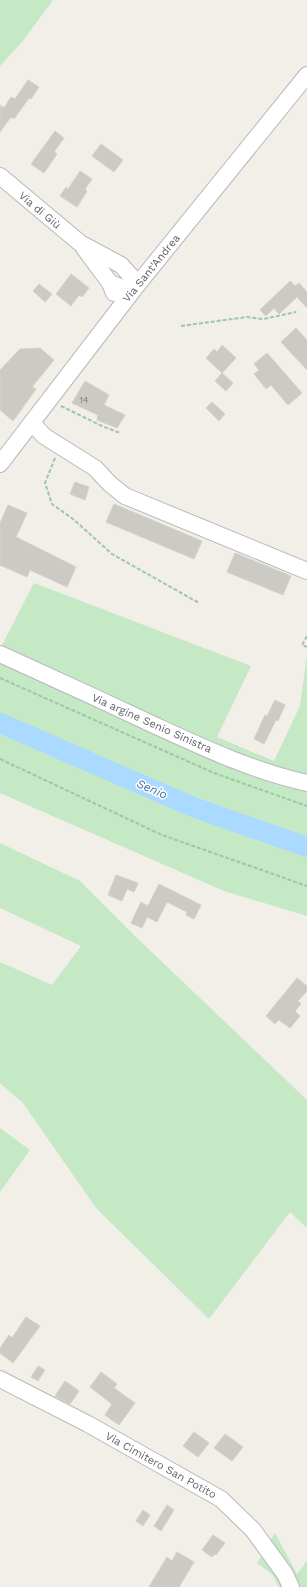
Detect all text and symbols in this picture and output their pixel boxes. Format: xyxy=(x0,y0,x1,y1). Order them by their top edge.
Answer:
street label: Via di Giù xyxy=(16,189,63,232)
street label: Via Sant'Andrea xyxy=(120,232,183,305)
house number: 14 xyxy=(79,395,89,405)
street label: Via argine Senio Sinistra xyxy=(90,691,214,756)
water label: Senio xyxy=(135,776,169,802)
street label: Via Cimitero San Potito xyxy=(103,1429,219,1501)

